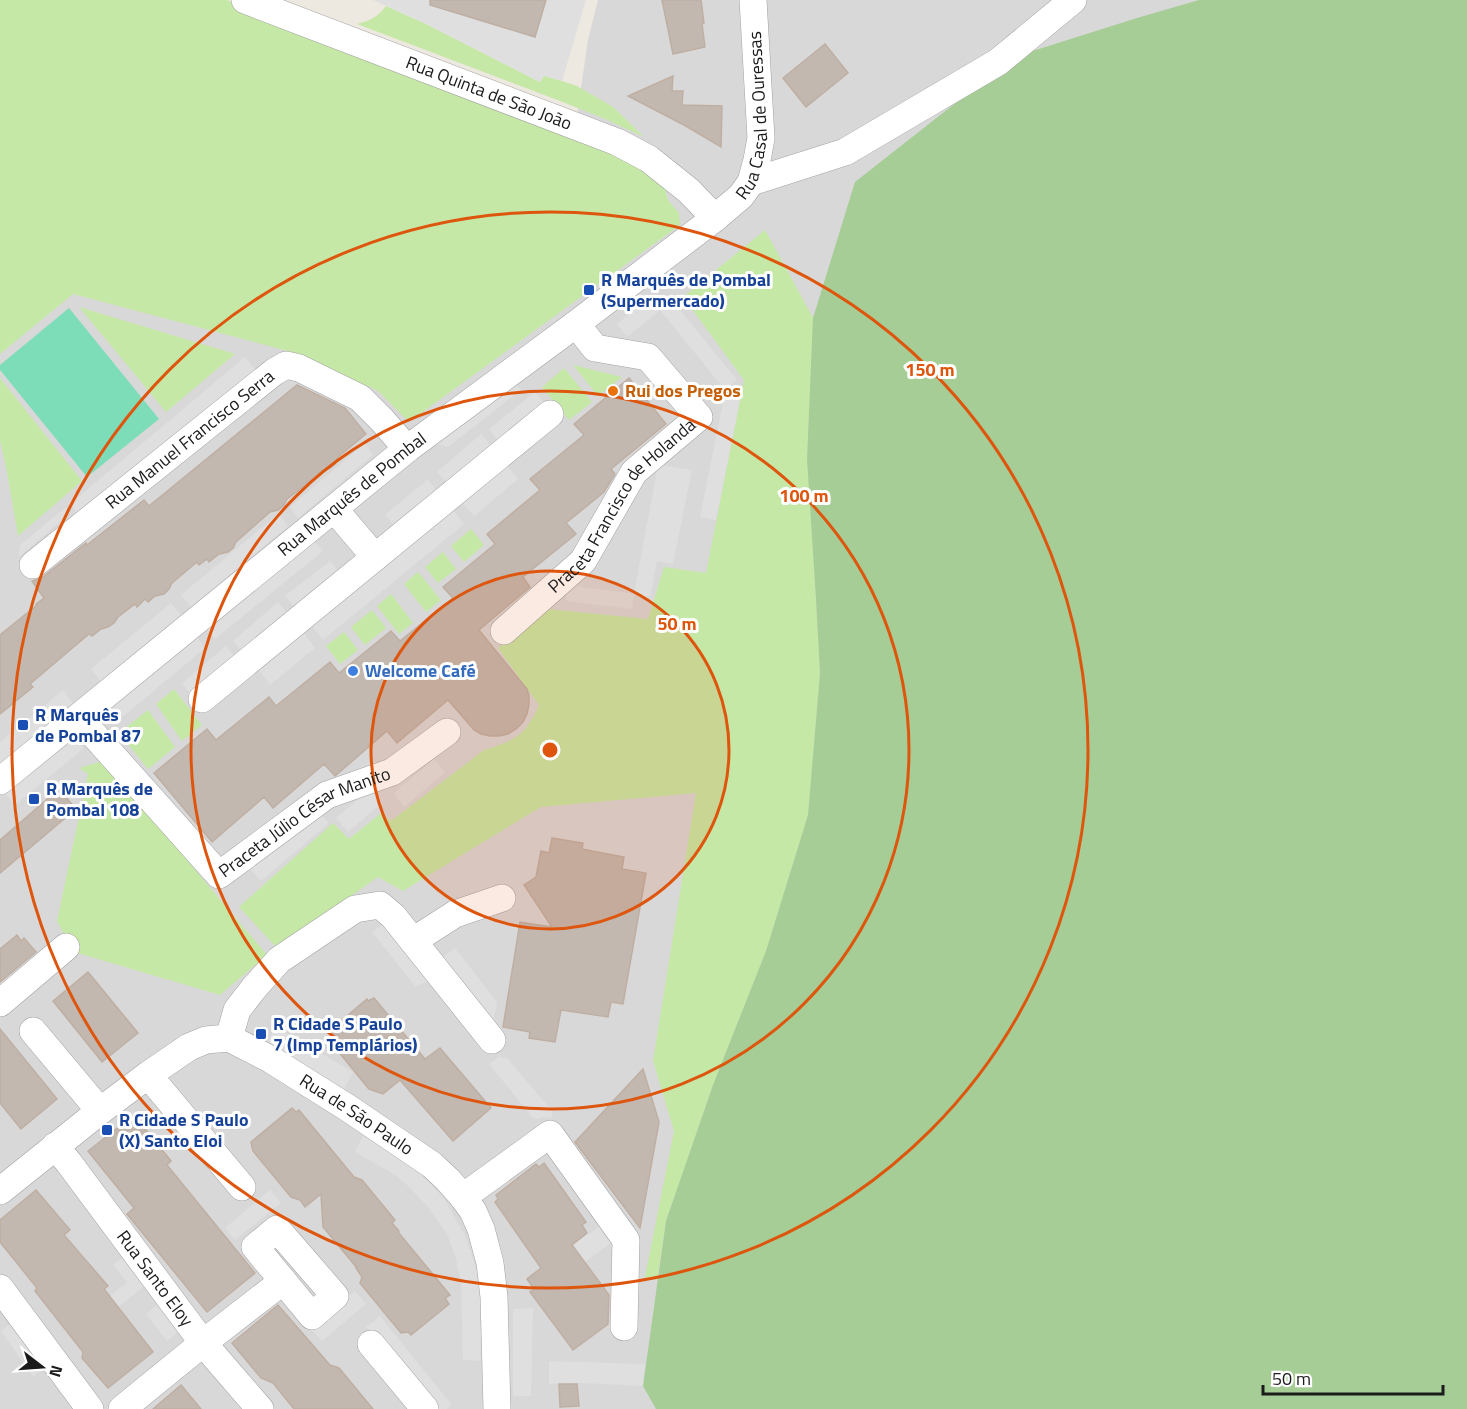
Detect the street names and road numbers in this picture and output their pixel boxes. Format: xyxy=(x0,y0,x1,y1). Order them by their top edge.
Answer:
street label: Rua Casal de Ouressas xyxy=(728,30,774,205)
street label: Rua Quinta de São João xyxy=(402,49,576,137)
street label: Rua Manuel Francisco Serra xyxy=(99,363,280,515)
street label: Praceta Francisco de Holanda xyxy=(541,411,702,599)
street label: Rua Marquês de Pombal xyxy=(271,425,432,562)
street label: Praceta Júlio César Manito xyxy=(213,760,394,884)
street label: Rua de São Paulo xyxy=(294,1067,419,1162)
street label: Rua Santo Eloy xyxy=(111,1224,200,1332)

